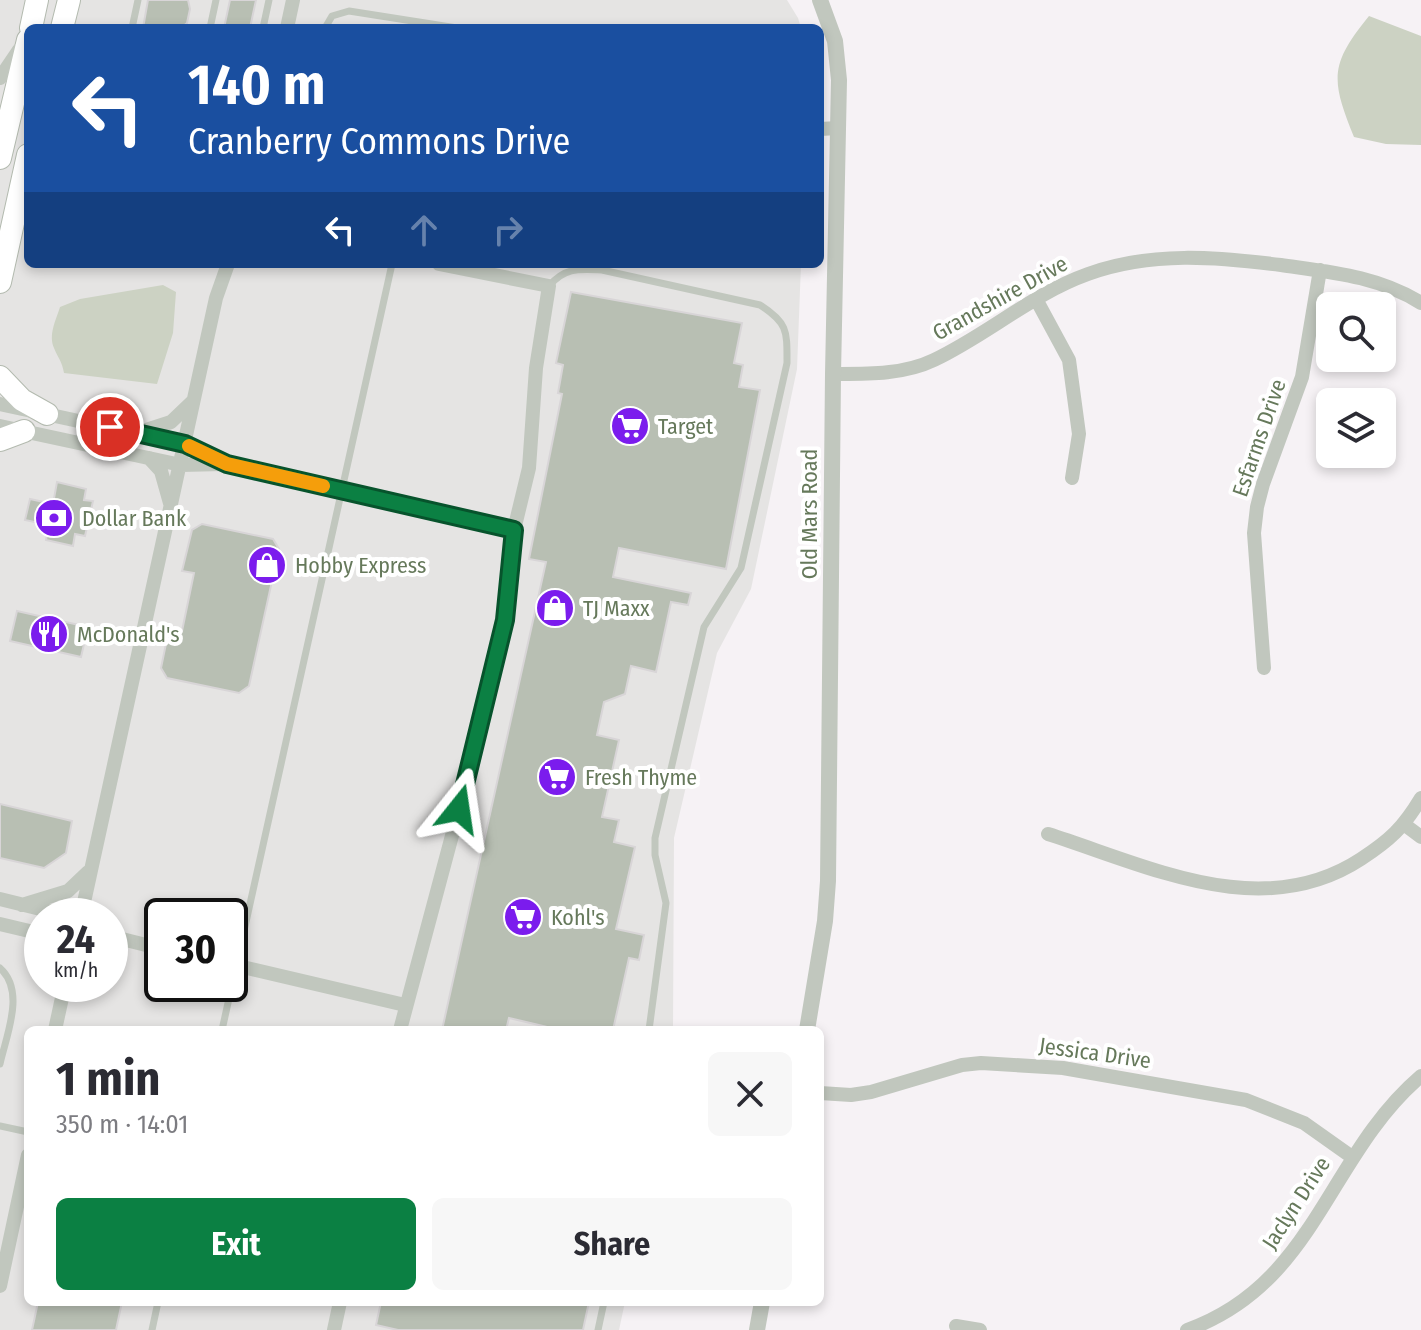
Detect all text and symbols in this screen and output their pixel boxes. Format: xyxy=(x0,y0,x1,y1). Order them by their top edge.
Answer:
text: 140 m xyxy=(188,52,325,119)
icon: left xyxy=(56,56,160,160)
text: Cranberry Commons Drive xyxy=(188,120,570,164)
icon: left xyxy=(318,208,362,252)
icon: ahead xyxy=(402,208,446,252)
icon: right xyxy=(486,208,530,252)
street label: Grandshire Drive xyxy=(928,250,1072,346)
map controls xyxy=(1316,292,1396,468)
button: search xyxy=(1316,292,1396,372)
street label: Esfarms Drive xyxy=(1226,376,1292,500)
button: layers xyxy=(1316,388,1396,468)
pin xyxy=(76,393,144,461)
icon: arrive xyxy=(88,405,132,449)
supermarket icon: Target xyxy=(609,405,651,447)
place label: Target xyxy=(658,413,714,440)
street label: Old Mars Road xyxy=(796,449,823,579)
bank icon: Dollar Bank xyxy=(33,497,75,539)
place label: Dollar Bank xyxy=(82,505,187,532)
shop icon: Hobby Express xyxy=(246,544,288,586)
place label: Hobby Express xyxy=(295,552,426,579)
shop icon: TJ Maxx xyxy=(534,587,576,629)
place label: TJ Maxx xyxy=(583,595,650,622)
restaurant icon: McDonald's xyxy=(28,613,70,655)
place label: McDonald's xyxy=(77,621,180,648)
supermarket icon: Fresh Thyme xyxy=(536,756,578,798)
place label: Fresh Thyme xyxy=(585,764,697,791)
position arrow xyxy=(417,767,501,851)
supermarket icon: Kohl's xyxy=(502,896,544,938)
speed limit sign: 30 xyxy=(144,898,248,1002)
place label: Kohl's xyxy=(551,904,605,931)
text: 24 xyxy=(57,916,95,964)
text: km/h xyxy=(54,958,98,982)
street label: Jessica Drive xyxy=(1037,1032,1153,1074)
text: 1 min xyxy=(56,1050,161,1108)
button: close xyxy=(708,1052,792,1136)
text: 350 m · 14:01 xyxy=(56,1109,188,1140)
street label: Jaclyn Drive xyxy=(1256,1152,1336,1254)
button: Exit xyxy=(56,1198,416,1290)
button: Share xyxy=(432,1198,792,1290)

